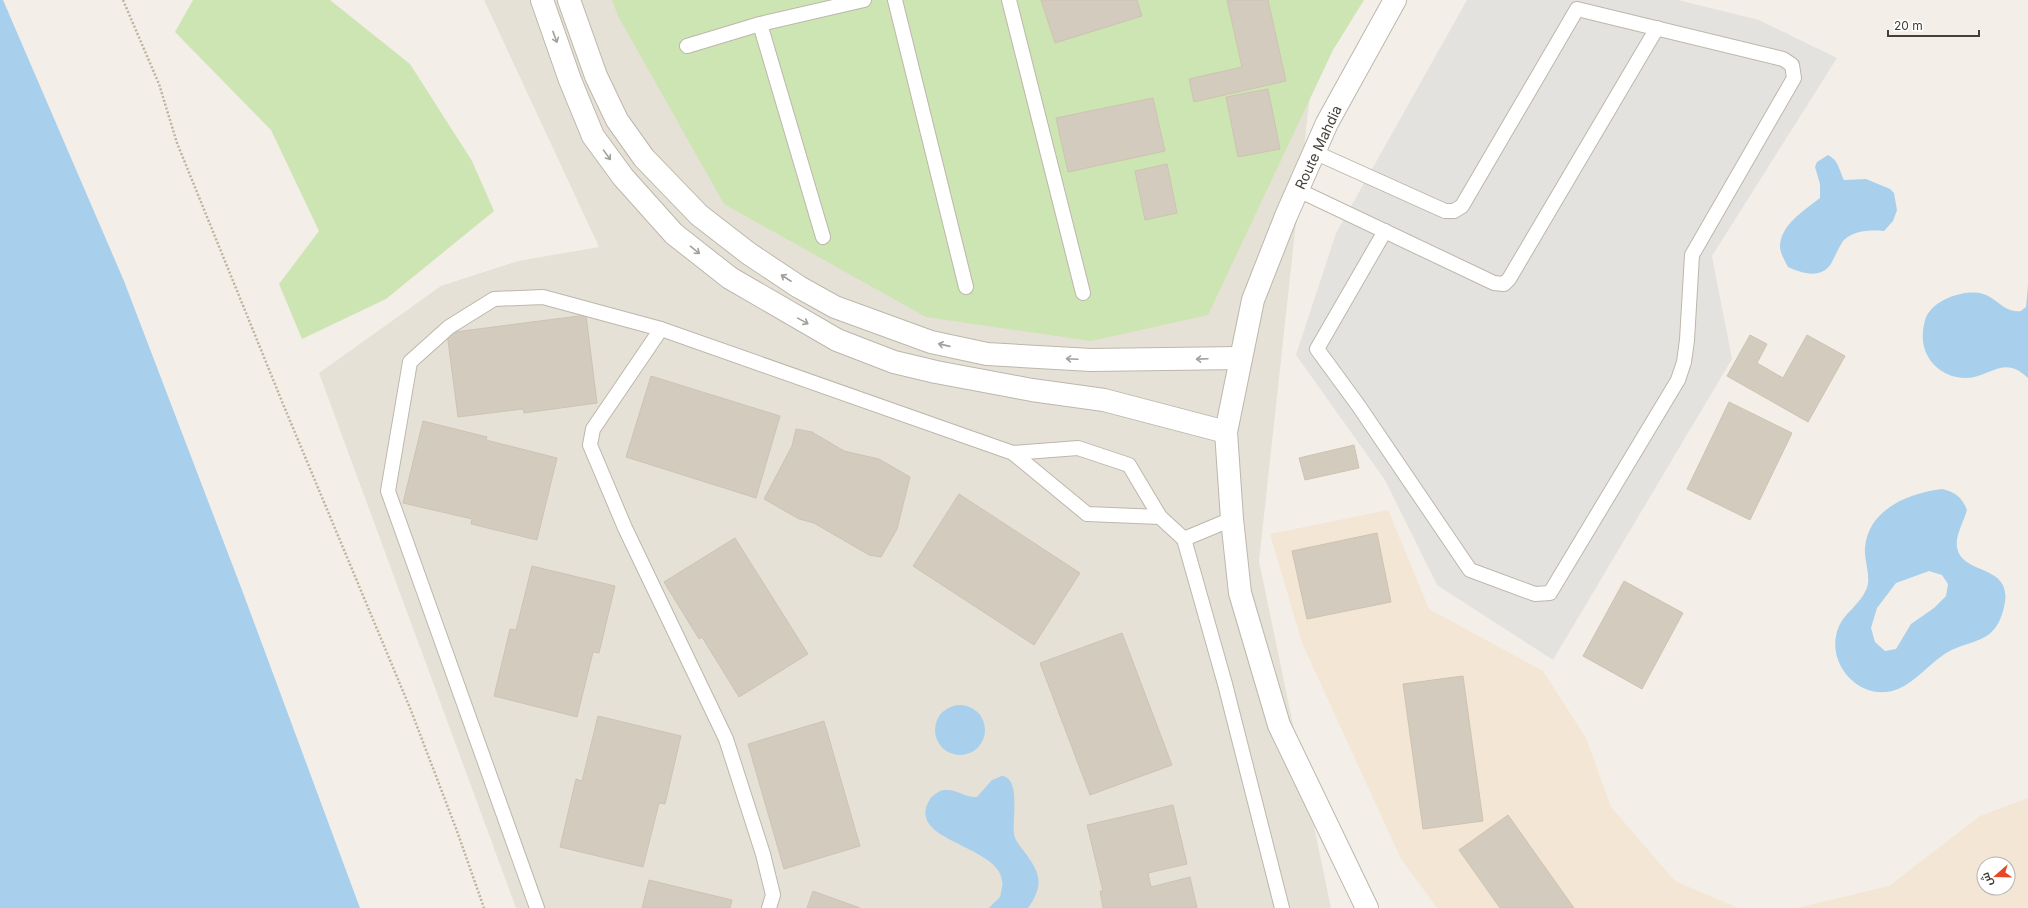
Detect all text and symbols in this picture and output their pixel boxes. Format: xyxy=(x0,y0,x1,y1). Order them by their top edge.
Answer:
scale bar xyxy=(1888,12,1979,38)
text: 20 m xyxy=(1894,18,1923,33)
one-way arrow xyxy=(551,30,559,42)
street label: Route Mahdia xyxy=(1291,102,1345,192)
one-way arrow xyxy=(603,149,611,160)
one-way arrow xyxy=(689,246,700,255)
one-way arrow xyxy=(781,274,792,282)
one-way arrow xyxy=(797,318,809,326)
one-way arrow xyxy=(938,340,951,348)
one-way arrow xyxy=(1066,355,1079,363)
one-way arrow xyxy=(1196,355,1209,363)
north arrow xyxy=(1976,856,2016,896)
text: ش xyxy=(1978,870,1996,888)

